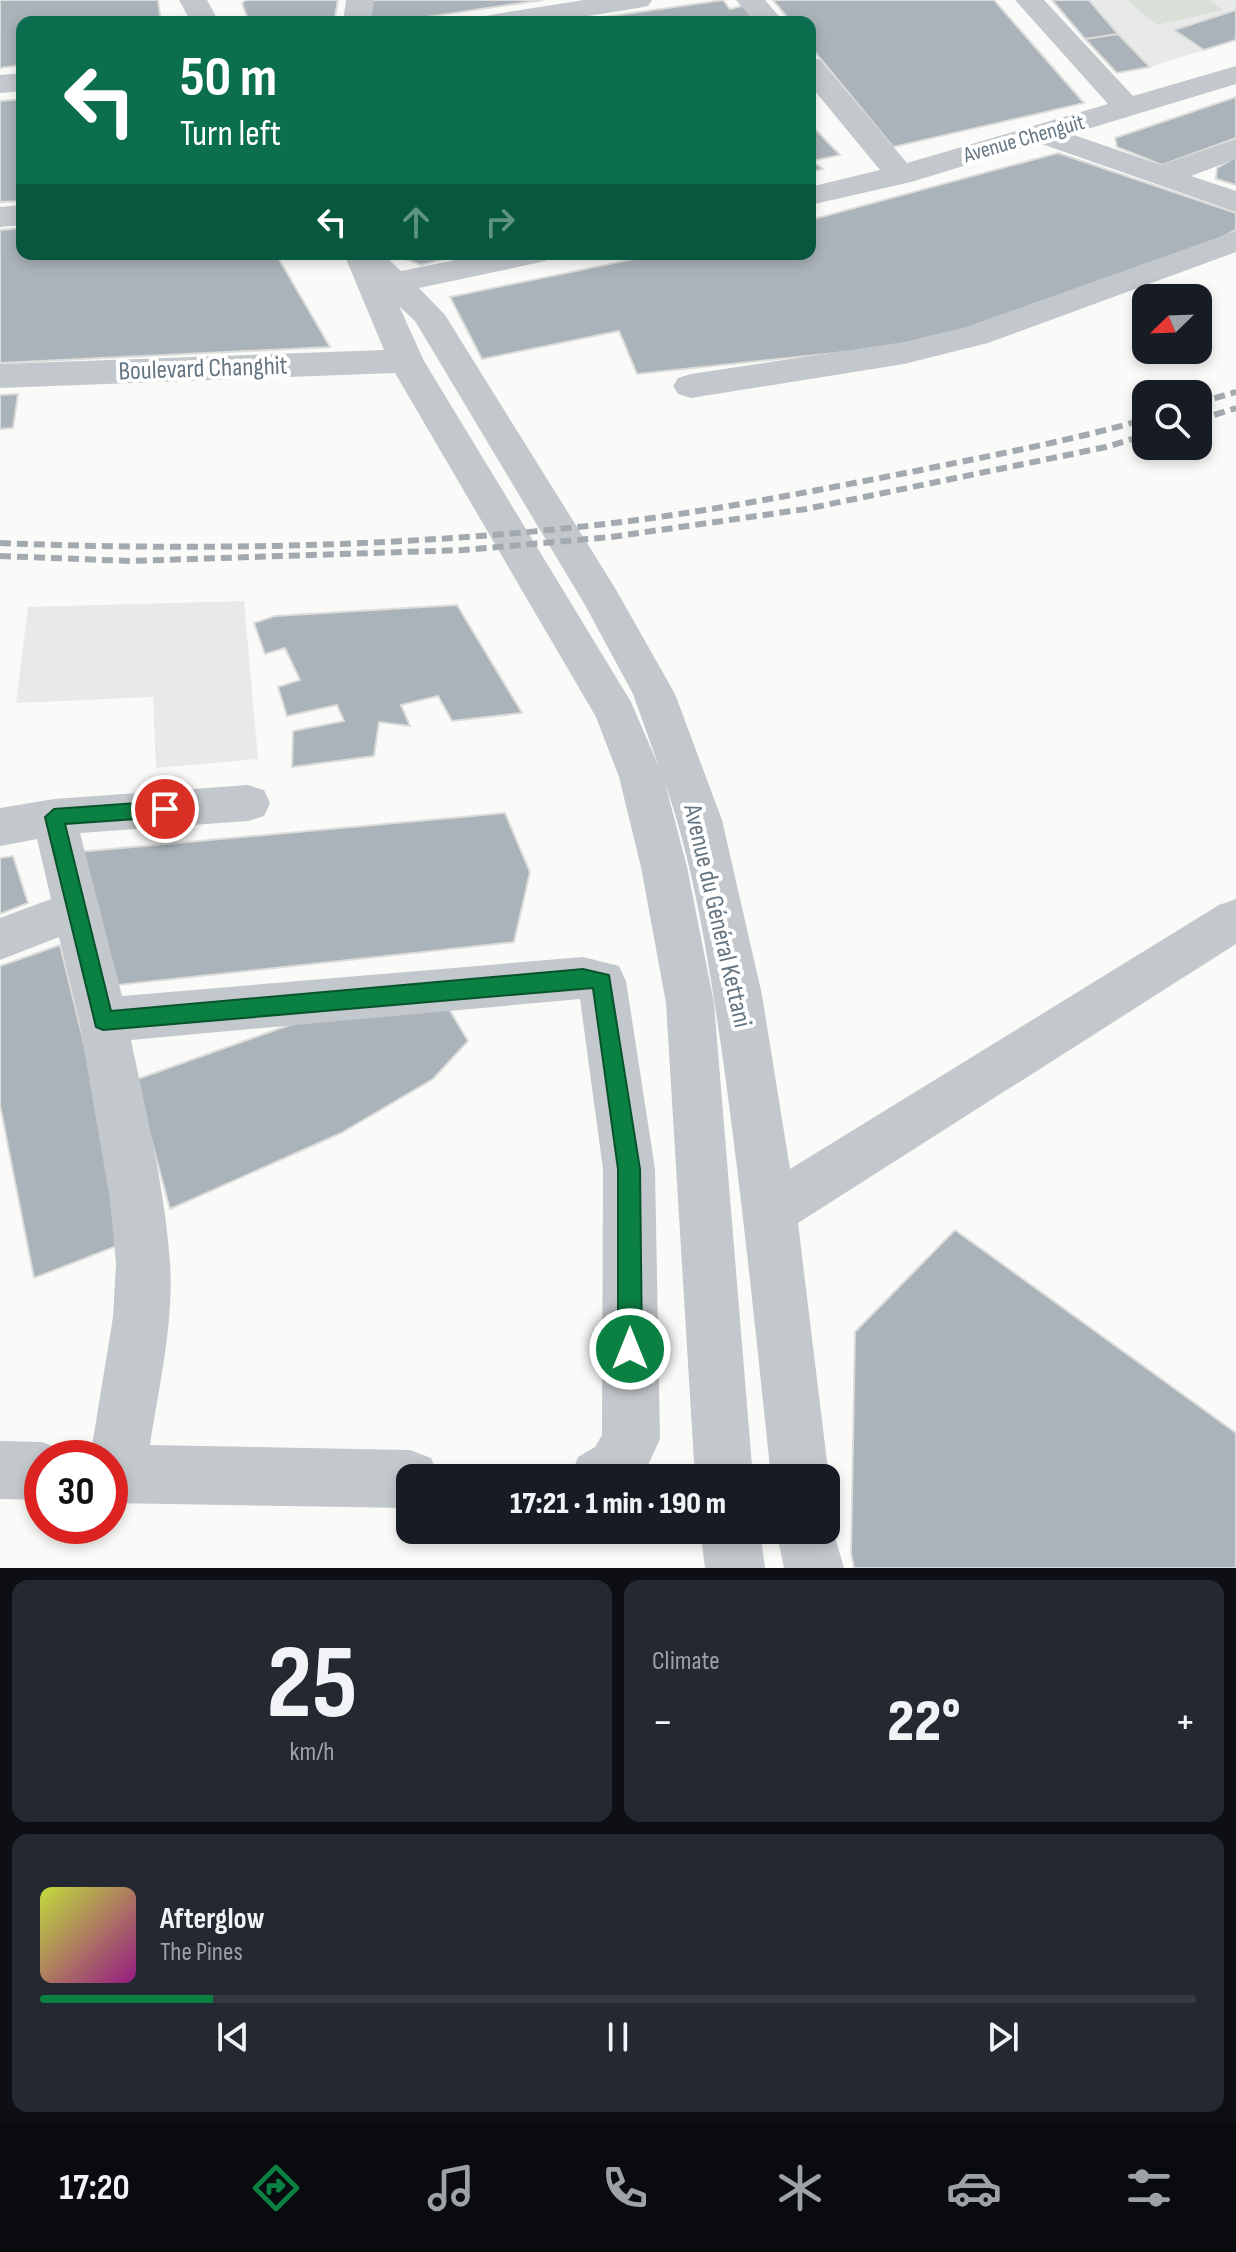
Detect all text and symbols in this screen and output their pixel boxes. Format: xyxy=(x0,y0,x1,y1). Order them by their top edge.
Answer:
text: 50 m xyxy=(180,45,277,112)
icon: left xyxy=(48,48,152,152)
street label: Avenue Chenguit xyxy=(960,109,1088,169)
text: Turn left xyxy=(180,113,281,156)
icon: left xyxy=(310,200,354,244)
icon: ahead xyxy=(394,200,438,244)
icon: right xyxy=(478,200,522,244)
north arrow xyxy=(1132,284,1212,364)
map controls xyxy=(1132,284,1212,460)
street label: Boulevard Changhit xyxy=(118,351,288,387)
button: search xyxy=(1132,380,1212,460)
pin xyxy=(131,775,199,843)
icon: arrive xyxy=(143,787,187,831)
street label: Avenue du Général Kettani xyxy=(676,800,758,1031)
position arrow xyxy=(588,1307,672,1391)
speed limit sign: 30 xyxy=(24,1440,128,1544)
text: 17:21 · 1 min · 190 m xyxy=(510,1486,726,1522)
text: 25 xyxy=(266,1622,358,1747)
text: Climate xyxy=(652,1646,720,1677)
text: 22° xyxy=(887,1686,961,1758)
text: − xyxy=(652,1696,674,1749)
text: + xyxy=(1174,1696,1196,1749)
text: km/h xyxy=(290,1737,334,1768)
text: Afterglow xyxy=(160,1901,265,1937)
text: The Pines xyxy=(160,1937,243,1968)
icon: previous xyxy=(211,2015,255,2059)
icon: pause xyxy=(596,2015,640,2059)
icon: next xyxy=(981,2015,1025,2059)
icon: directions xyxy=(248,2160,304,2216)
icon: music xyxy=(423,2160,479,2216)
icon: phone xyxy=(597,2160,653,2216)
icon: climate xyxy=(772,2160,828,2216)
icon: car xyxy=(946,2160,1002,2216)
icon: filters xyxy=(1121,2160,1177,2216)
text: 17:20 xyxy=(59,2167,130,2210)

